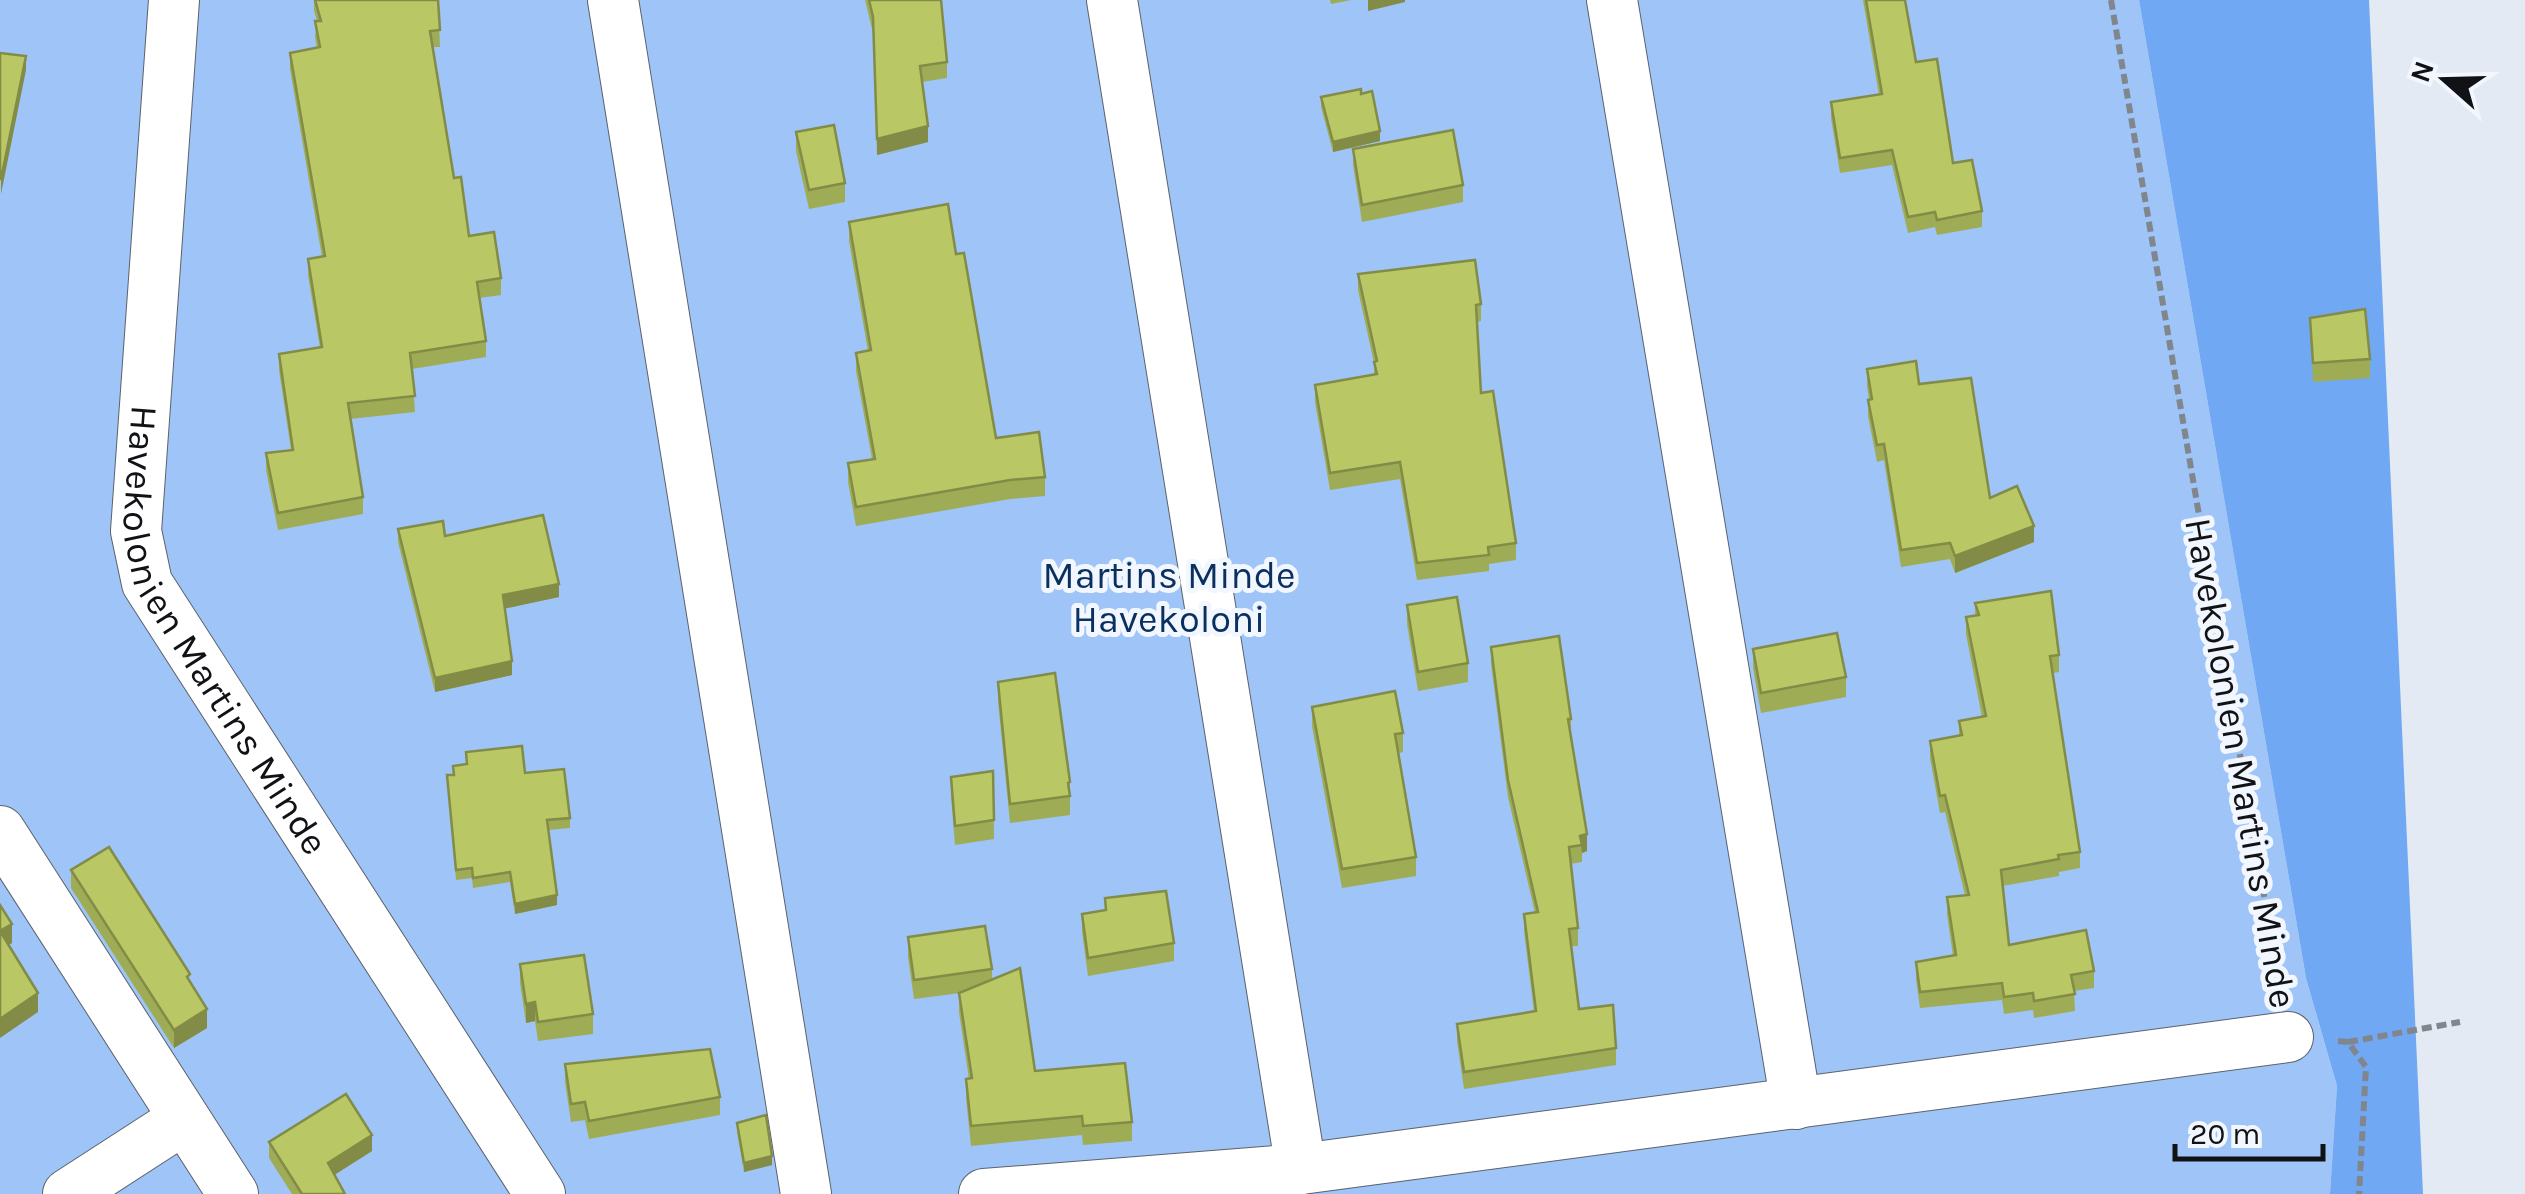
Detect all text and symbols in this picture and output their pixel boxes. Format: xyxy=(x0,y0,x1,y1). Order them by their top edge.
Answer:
north arrow xyxy=(2395,30,2495,130)
text: N xyxy=(2403,57,2441,87)
street label: Havekolonien Martins Minde xyxy=(113,404,338,863)
street label: Havekolonien Martins Minde xyxy=(2175,514,2306,1012)
park label: Martins Minde Havekoloni xyxy=(1043,553,1295,642)
scale bar xyxy=(2175,1099,2322,1161)
text: 20 m xyxy=(2190,1116,2260,1152)

